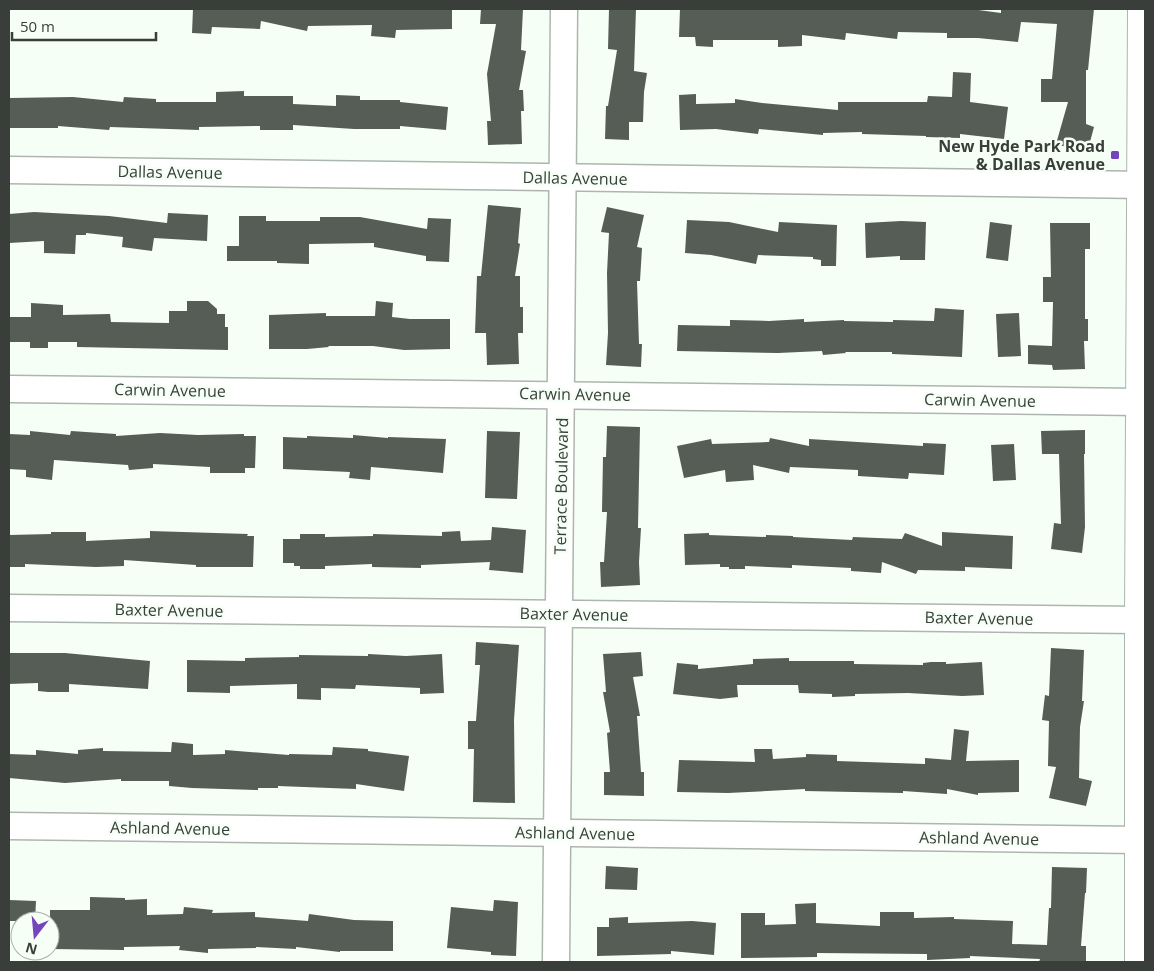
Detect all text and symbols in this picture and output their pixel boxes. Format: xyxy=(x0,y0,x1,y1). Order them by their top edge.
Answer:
scale bar xyxy=(12,10,156,42)
text: 50 m xyxy=(20,16,55,36)
place label: New Hyde Park Road & Dallas Avenue xyxy=(938,135,1105,175)
marker: New Hyde Park Road & Dallas Avenue xyxy=(1109,149,1121,161)
street label: Dallas Avenue xyxy=(117,160,223,184)
street label: Dallas Avenue xyxy=(522,166,628,190)
street label: Carwin Avenue xyxy=(114,378,226,402)
street label: Carwin Avenue xyxy=(519,382,631,406)
street label: Carwin Avenue xyxy=(924,388,1036,412)
street label: Terrace Boulevard xyxy=(549,418,573,554)
street label: Baxter Avenue xyxy=(114,598,224,622)
street label: Baxter Avenue xyxy=(519,602,629,626)
street label: Baxter Avenue xyxy=(924,606,1034,630)
street label: Ashland Avenue xyxy=(110,816,230,840)
street label: Ashland Avenue xyxy=(515,821,635,845)
street label: Ashland Avenue xyxy=(919,826,1039,850)
north arrow xyxy=(10,911,60,961)
text: N xyxy=(23,938,39,960)

